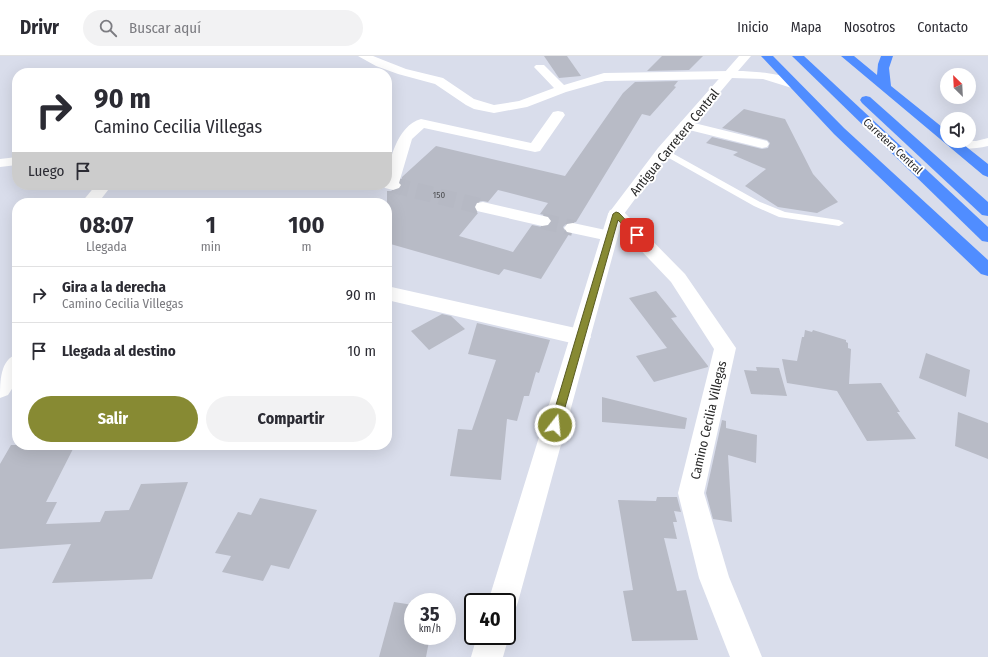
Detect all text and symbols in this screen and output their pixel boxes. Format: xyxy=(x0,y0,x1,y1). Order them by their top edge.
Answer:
search box xyxy=(83,10,363,46)
text: Drivr xyxy=(20,16,59,39)
icon: search xyxy=(97,17,119,39)
text: Buscar aquí xyxy=(129,19,201,37)
text: Inicio xyxy=(737,19,769,36)
text: Mapa xyxy=(791,19,822,36)
text: Nosotros xyxy=(844,19,895,36)
text: Contacto xyxy=(917,19,968,36)
north arrow xyxy=(940,68,976,104)
map controls xyxy=(940,68,976,148)
text: 90 m xyxy=(94,82,151,115)
icon: right xyxy=(28,84,80,136)
street label: Antigua Carretera Central xyxy=(627,85,722,199)
button: sound xyxy=(940,112,976,148)
text: Camino Cecilia Villegas xyxy=(94,116,262,138)
street label: Carretera Central xyxy=(860,116,925,177)
icon: arrive xyxy=(72,160,94,182)
text: Luego xyxy=(28,162,64,180)
house number: 150 xyxy=(433,190,445,200)
text: 08:07 xyxy=(79,211,134,239)
text: 1 xyxy=(206,211,216,239)
text: 100 xyxy=(288,211,325,239)
pin xyxy=(620,218,654,252)
icon: arrive xyxy=(626,224,648,246)
text: Llegada xyxy=(86,239,127,254)
text: min xyxy=(201,239,221,254)
text: m xyxy=(301,239,311,254)
text: Gira a la derecha xyxy=(62,278,166,296)
icon: right xyxy=(28,284,50,306)
text: 90 m xyxy=(346,286,376,304)
text: Camino Cecilia Villegas xyxy=(62,296,183,311)
icon: arrive xyxy=(28,340,50,362)
text: Llegada al destino xyxy=(62,342,176,360)
text: 10 m xyxy=(347,342,376,360)
street label: Camino Cecilia Villegas xyxy=(688,359,730,481)
button: Salir xyxy=(28,396,198,442)
button: Compartir xyxy=(206,396,376,442)
position arrow xyxy=(534,404,576,446)
speed limit sign: 40 xyxy=(464,593,516,645)
text: 35 xyxy=(420,602,440,626)
text: km/h xyxy=(419,623,441,635)

